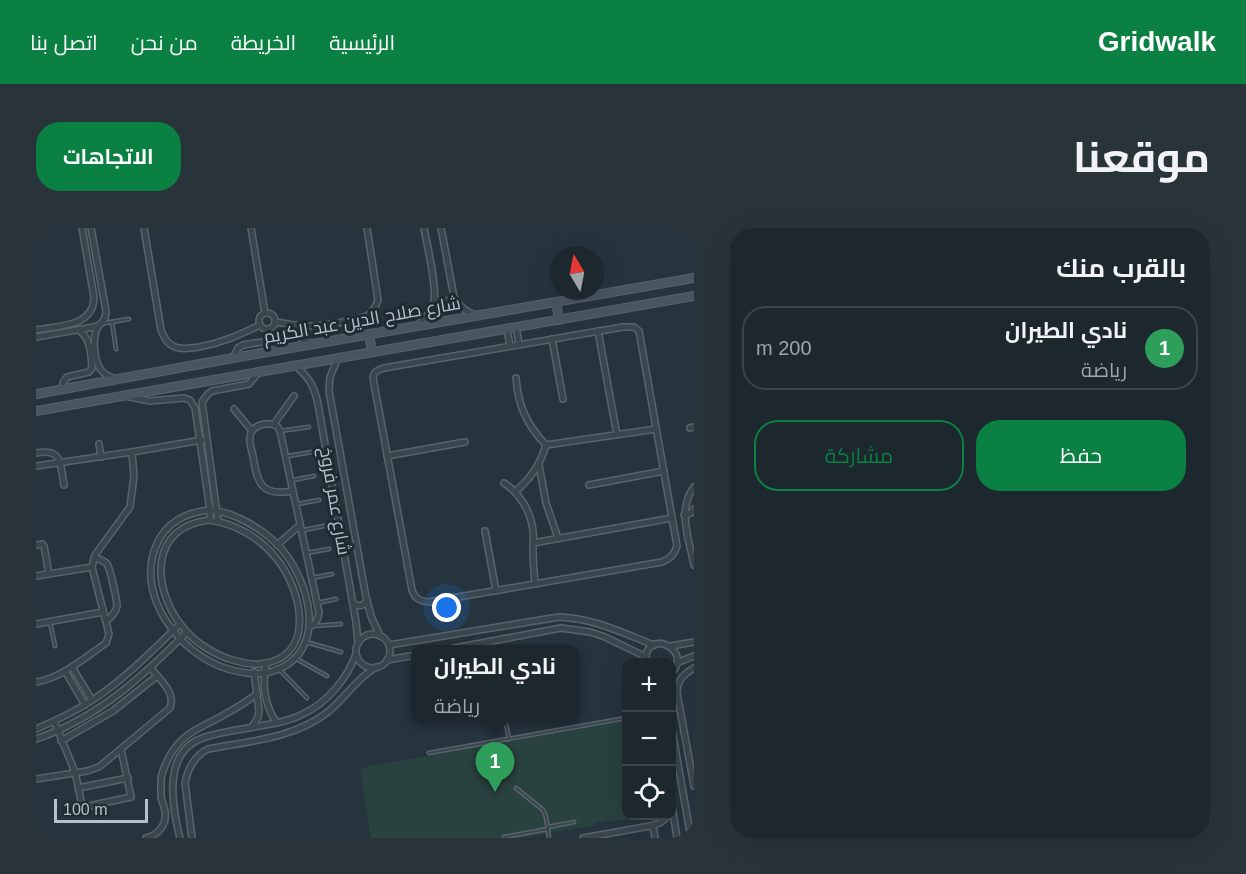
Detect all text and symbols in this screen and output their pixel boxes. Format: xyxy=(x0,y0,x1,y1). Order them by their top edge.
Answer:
text: Gridwalk xyxy=(1098,26,1216,57)
text: اتصل بنا xyxy=(30,31,98,54)
text: من نحن xyxy=(131,31,198,54)
text: الخريطة xyxy=(231,31,296,54)
text: الرئيسية xyxy=(329,31,395,54)
button: الاتجاهات xyxy=(36,122,181,191)
text: موقعنا xyxy=(1073,134,1210,181)
north arrow xyxy=(550,246,604,300)
text: بالقرب منك xyxy=(1056,253,1186,283)
street label: شارع صلاح الدين عبد الكريم xyxy=(262,293,462,349)
text: نادي الطيران xyxy=(1005,318,1127,343)
text: 200 m xyxy=(756,337,812,359)
text: 1 xyxy=(1159,337,1170,359)
text: رياضة xyxy=(1081,359,1127,381)
button: مشاركة xyxy=(754,420,964,491)
button: حفظ xyxy=(976,420,1186,491)
street label: شارع عمر فروخ xyxy=(314,445,354,557)
your location xyxy=(432,593,461,622)
popup xyxy=(411,645,579,723)
text: نادي الطيران xyxy=(434,654,556,679)
map controls xyxy=(622,658,676,820)
button: + xyxy=(622,658,676,712)
text: رياضة xyxy=(434,695,480,717)
button: − xyxy=(622,712,676,766)
pin: 1 xyxy=(476,742,514,792)
button: locate xyxy=(622,766,676,820)
scale bar xyxy=(54,796,148,824)
text: 100 m xyxy=(63,801,107,818)

